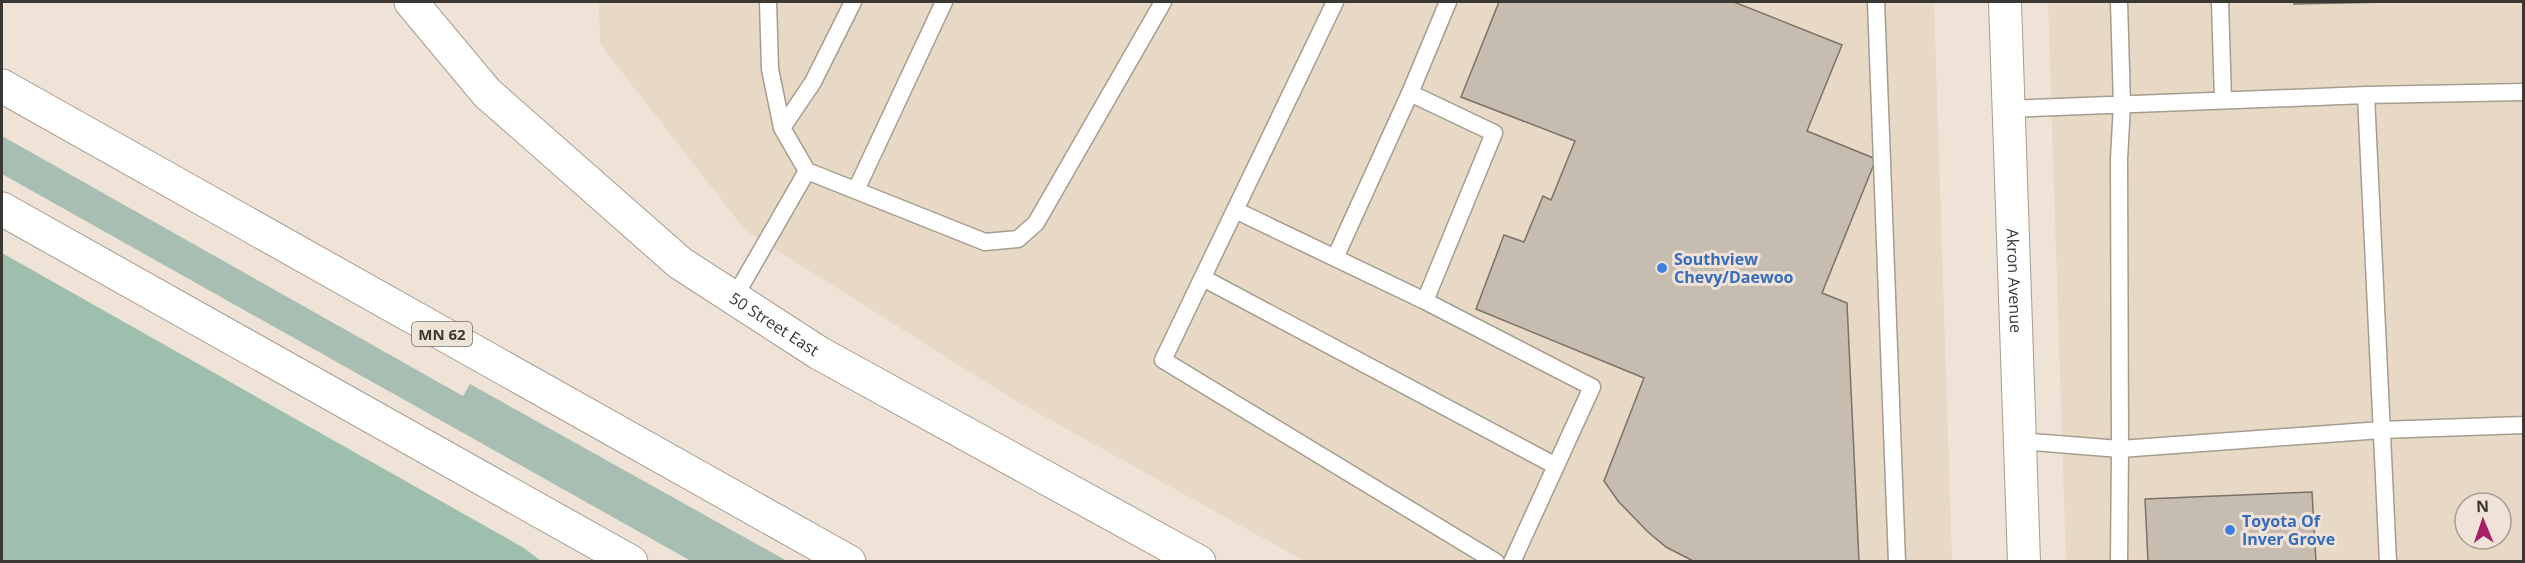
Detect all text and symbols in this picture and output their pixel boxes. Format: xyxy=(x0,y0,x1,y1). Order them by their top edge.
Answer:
street label: Akron Avenue xyxy=(2002,228,2027,333)
place label: Southview Chevy/Daewoo xyxy=(1674,248,1794,288)
marker: Southview Chevy/Daewoo xyxy=(1655,261,1669,275)
street label: 50 Street East xyxy=(725,287,823,361)
road number: MN 62 xyxy=(412,322,472,346)
north arrow xyxy=(2453,491,2513,551)
text: N xyxy=(2476,495,2489,517)
place label: Toyota Of Inver Grove xyxy=(2242,510,2335,550)
marker: Toyota Of Inver Grove xyxy=(2223,523,2237,537)

